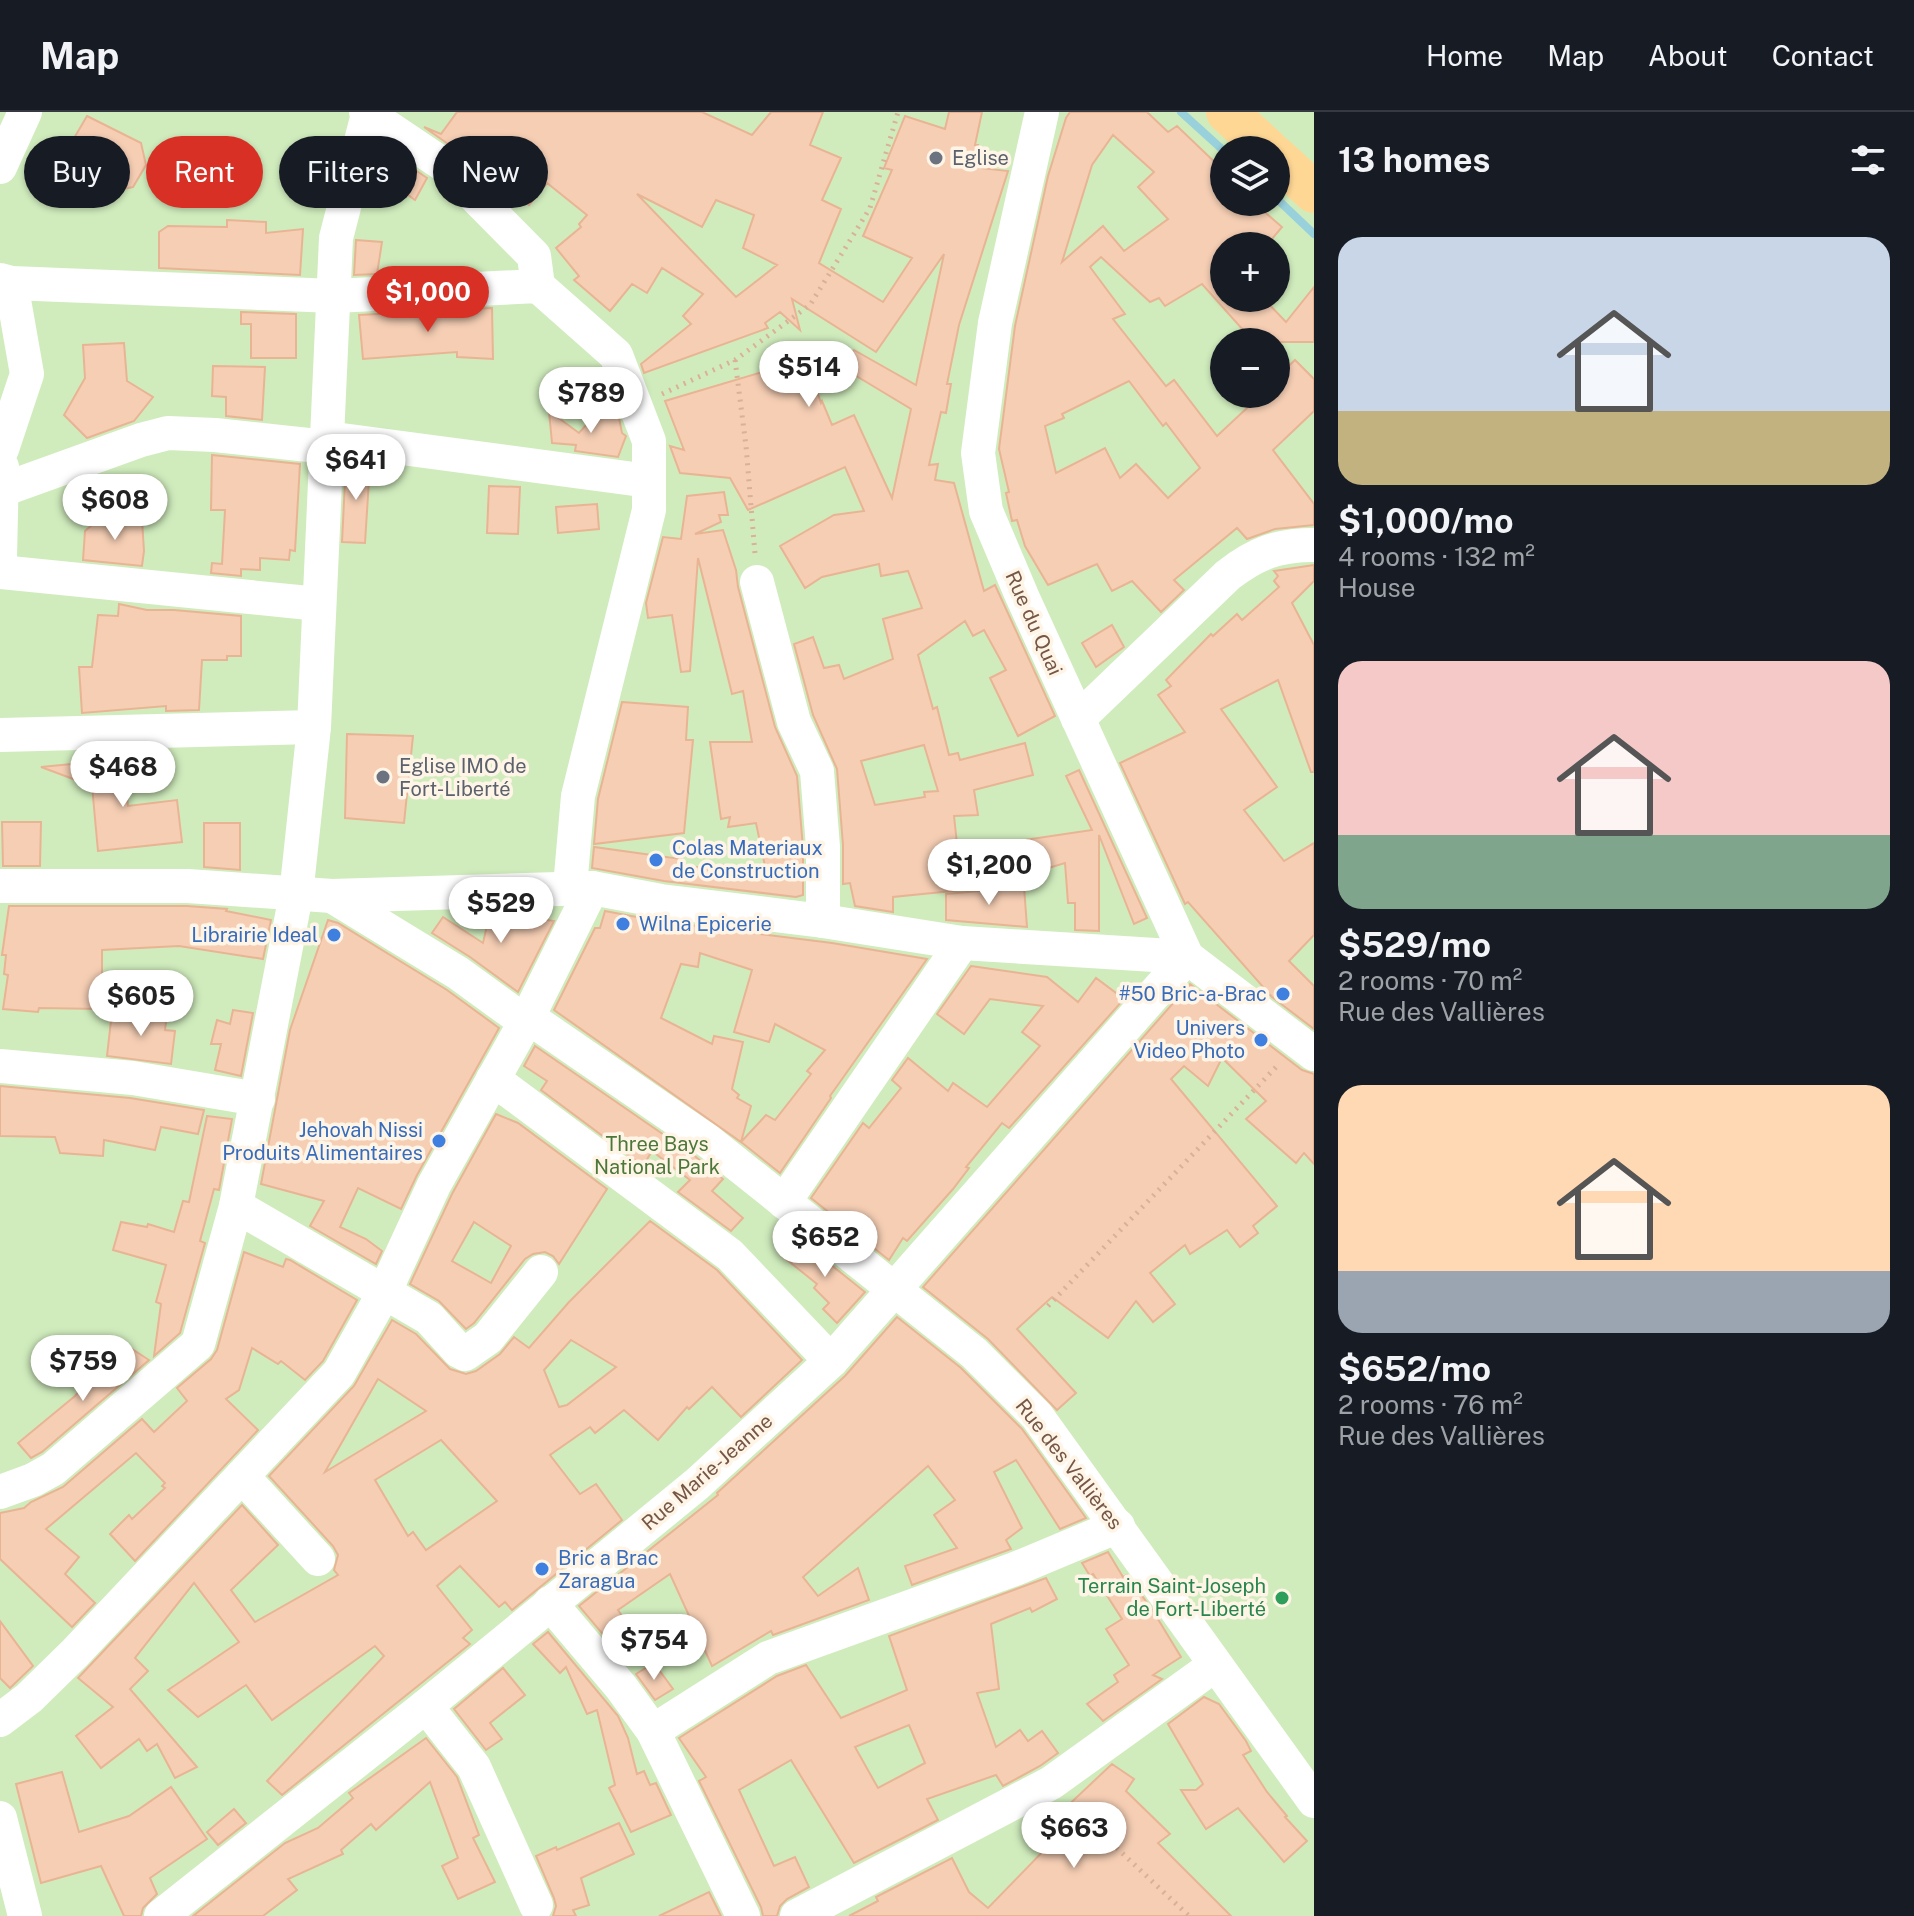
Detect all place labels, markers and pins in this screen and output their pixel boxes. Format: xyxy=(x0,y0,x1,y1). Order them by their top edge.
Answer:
place label: Eglise xyxy=(952,146,1009,170)
marker: Eglise xyxy=(927,149,945,167)
pin: $1,000 xyxy=(363,266,493,334)
pin: $514 xyxy=(762,341,856,409)
pin: $789 xyxy=(544,367,638,435)
pin: $641 xyxy=(309,434,403,502)
pin: $608 xyxy=(68,474,162,542)
pin: $468 xyxy=(76,741,170,809)
place label: Eglise IMO de Fort-Liberté xyxy=(399,754,527,801)
marker: Eglise IMO de Fort-Liberté xyxy=(374,768,392,786)
place label: Colas Materiaux de Construction xyxy=(672,836,823,883)
pin: $1,200 xyxy=(924,839,1054,907)
marker: Colas Materiaux de Construction xyxy=(647,851,665,869)
pin: $529 xyxy=(454,877,548,945)
place label: Wilna Epicerie xyxy=(639,912,772,936)
marker: Wilna Epicerie xyxy=(614,915,632,933)
place label: Librairie Ideal xyxy=(191,923,318,947)
marker: Librairie Ideal xyxy=(325,926,343,944)
pin: $605 xyxy=(94,970,188,1038)
place label: #50 Bric-a-Brac xyxy=(1119,982,1267,1006)
marker: #50 Bric-a-Brac xyxy=(1274,985,1292,1003)
place label: Univers Video Photo xyxy=(1133,1016,1245,1063)
marker: Univers Video Photo xyxy=(1252,1031,1270,1049)
place label: Jehovah Nissi Produits Alimentaires xyxy=(222,1118,423,1165)
marker: Jehovah Nissi Produits Alimentaires xyxy=(430,1132,448,1150)
pin: $652 xyxy=(778,1211,872,1279)
pin: $759 xyxy=(36,1335,130,1403)
place label: Bric a Brac Zaragua xyxy=(558,1546,659,1593)
marker: Bric a Brac Zaragua xyxy=(533,1560,551,1578)
place label: Terrain Saint-Joseph de Fort-Liberté xyxy=(1078,1574,1266,1621)
marker: Terrain Saint-Joseph de Fort-Liberté xyxy=(1273,1589,1291,1607)
pin: $754 xyxy=(607,1614,701,1682)
pin: $663 xyxy=(1027,1802,1121,1870)

